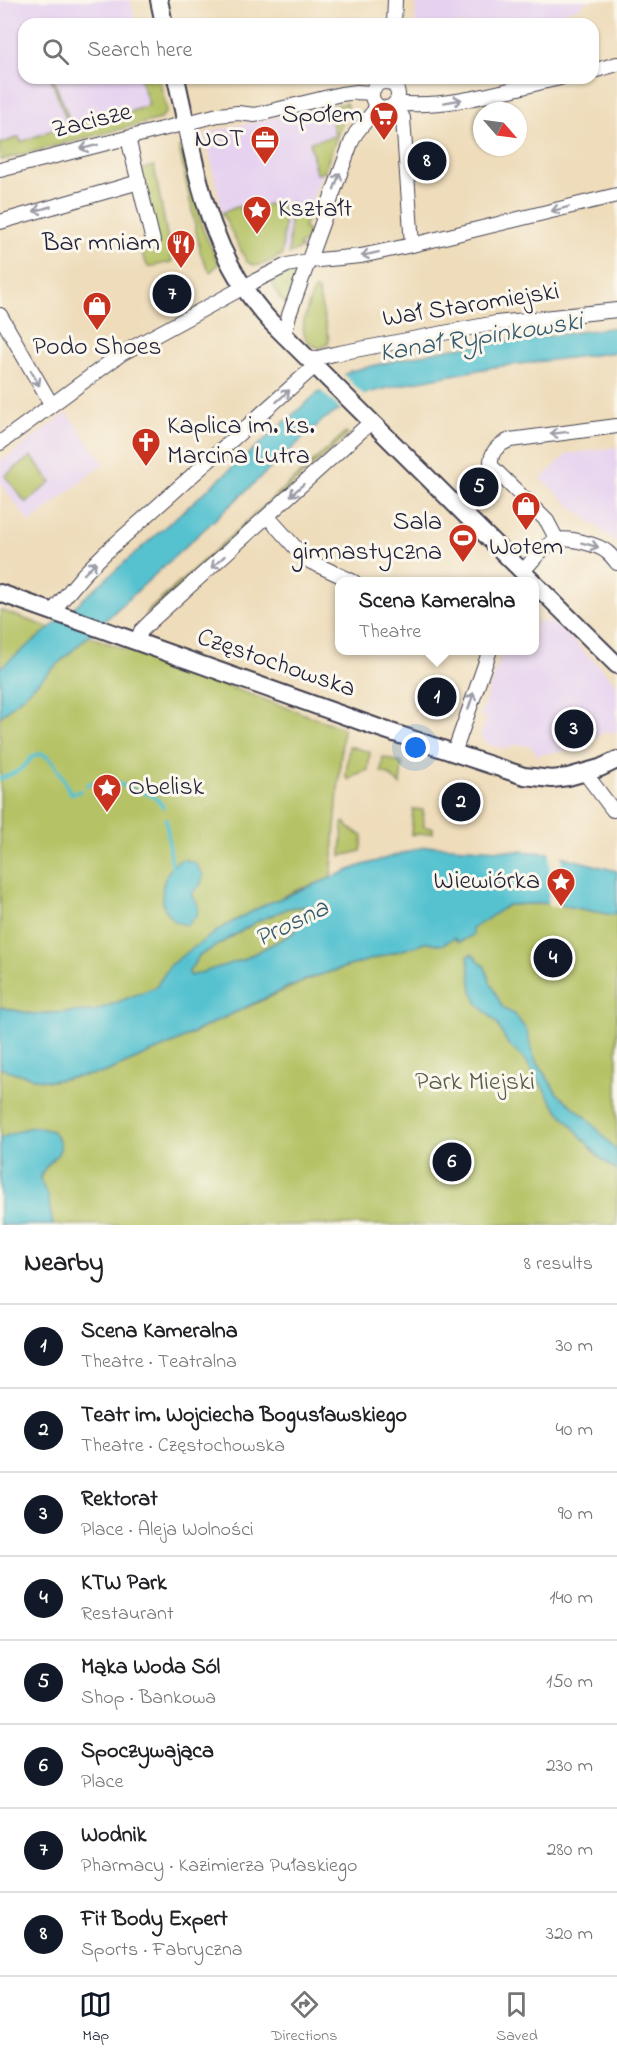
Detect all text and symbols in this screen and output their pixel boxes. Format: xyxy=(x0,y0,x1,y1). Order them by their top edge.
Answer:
search box xyxy=(18,18,599,84)
icon: search xyxy=(39,35,72,68)
text: Search here xyxy=(87,35,192,67)
street label: Zacisze xyxy=(48,94,136,150)
one-way arrow xyxy=(443,95,463,106)
place label: Społem xyxy=(282,97,363,135)
supermarket icon: Społem xyxy=(368,100,400,142)
north arrow xyxy=(473,102,527,156)
place label: NOT xyxy=(194,121,244,159)
office icon: NOT xyxy=(249,124,281,166)
pin: 8 xyxy=(408,138,446,184)
one-way arrow xyxy=(80,142,99,154)
one-way arrow xyxy=(333,172,344,191)
place label: Kształt xyxy=(278,191,352,229)
place icon: Kształt xyxy=(241,194,273,236)
one-way arrow xyxy=(551,203,570,215)
one-way arrow xyxy=(33,204,52,215)
place label: Bar mniam xyxy=(41,225,160,263)
restaurant icon: Bar mniam xyxy=(165,228,197,270)
one-way arrow xyxy=(361,249,381,260)
pin: 7 xyxy=(152,272,192,316)
street label: Wał Staromiejski xyxy=(380,273,562,339)
shop icon: Podo Shoes xyxy=(81,290,113,332)
water label: Kanał Rypinkowski xyxy=(377,302,588,373)
place label: Podo Shoes xyxy=(32,329,162,367)
one-way arrow xyxy=(29,369,41,386)
one-way arrow xyxy=(275,389,290,403)
place label: Kaplica im. ks. Marcina Lutra xyxy=(167,408,315,476)
church icon: Kaplica im. ks. Marcina Lutra xyxy=(130,426,162,468)
one-way arrow xyxy=(550,428,569,439)
pin: 5 xyxy=(460,464,498,510)
one-way arrow xyxy=(290,483,305,497)
shop icon: Wotem xyxy=(510,490,542,532)
place label: Sala gimnastyczna xyxy=(291,504,442,572)
sports icon: Sala gimnastyczna xyxy=(447,522,479,564)
place label: Wotem xyxy=(489,529,563,567)
one-way arrow xyxy=(580,540,599,551)
one-way arrow xyxy=(211,555,226,569)
one-way arrow xyxy=(83,561,97,576)
popup xyxy=(335,577,539,655)
text: Scena Kameralna xyxy=(359,586,515,618)
text: Theatre xyxy=(359,618,421,647)
street label: Częstochowska xyxy=(192,619,360,709)
pin: 1 xyxy=(418,674,456,720)
one-way arrow xyxy=(466,692,477,711)
pin: 3 xyxy=(554,706,594,752)
your location xyxy=(401,733,430,762)
place label: Obelisk xyxy=(128,769,205,807)
place icon: Obelisk xyxy=(91,772,123,814)
pin: 2 xyxy=(442,780,480,824)
place label: Wiewiórka xyxy=(433,863,540,901)
place icon: Wiewiórka xyxy=(545,866,577,908)
water label: Prosna xyxy=(248,889,336,959)
pin: 4 xyxy=(534,936,572,980)
park label: Park Miejski xyxy=(415,1064,535,1102)
pin: 6 xyxy=(432,1140,472,1184)
text: Nearby xyxy=(24,1245,103,1283)
text: 8 results xyxy=(524,1250,593,1279)
text: Scena Kameralna xyxy=(81,1316,238,1348)
text: 1 xyxy=(40,1332,47,1361)
text: 30 m xyxy=(556,1332,593,1361)
text: Theatre · Teatralna xyxy=(81,1348,237,1377)
text: Teatr im. Wojciecha Bogusławskiego xyxy=(81,1400,407,1432)
text: 2 xyxy=(39,1416,48,1445)
text: 40 m xyxy=(556,1416,593,1445)
text: Theatre · Częstochowska xyxy=(81,1432,285,1461)
text: Rektorat xyxy=(81,1484,158,1516)
text: 3 xyxy=(39,1500,48,1529)
text: 90 m xyxy=(558,1500,593,1529)
text: Place · Aleja Wolności xyxy=(81,1516,254,1545)
text: KTW Park xyxy=(81,1568,167,1600)
text: 4 xyxy=(39,1584,48,1613)
text: 140 m xyxy=(549,1584,593,1613)
text: Restaurant xyxy=(81,1600,174,1629)
text: Mąka Woda Sól xyxy=(81,1652,220,1684)
text: 5 xyxy=(38,1668,49,1697)
text: 150 m xyxy=(546,1668,593,1697)
text: Shop · Bankowa xyxy=(81,1684,216,1713)
text: Spoczywająca xyxy=(81,1736,214,1768)
text: 6 xyxy=(39,1752,48,1781)
text: 230 m xyxy=(546,1752,593,1781)
text: Place xyxy=(81,1768,123,1797)
text: Wodnik xyxy=(81,1820,146,1852)
text: 7 xyxy=(39,1836,48,1865)
text: 280 m xyxy=(546,1836,593,1865)
text: Pharmacy · Kazimierza Pułaskiego xyxy=(81,1852,357,1881)
text: Fit Body Expert xyxy=(81,1904,228,1936)
text: 8 xyxy=(40,1920,47,1949)
text: 320 m xyxy=(546,1920,593,1949)
text: Sports · Fabryczna xyxy=(81,1936,243,1965)
tab: Map xyxy=(79,1988,112,2048)
tab: Directions xyxy=(271,1988,337,2048)
tab: Saved xyxy=(496,1988,538,2048)

